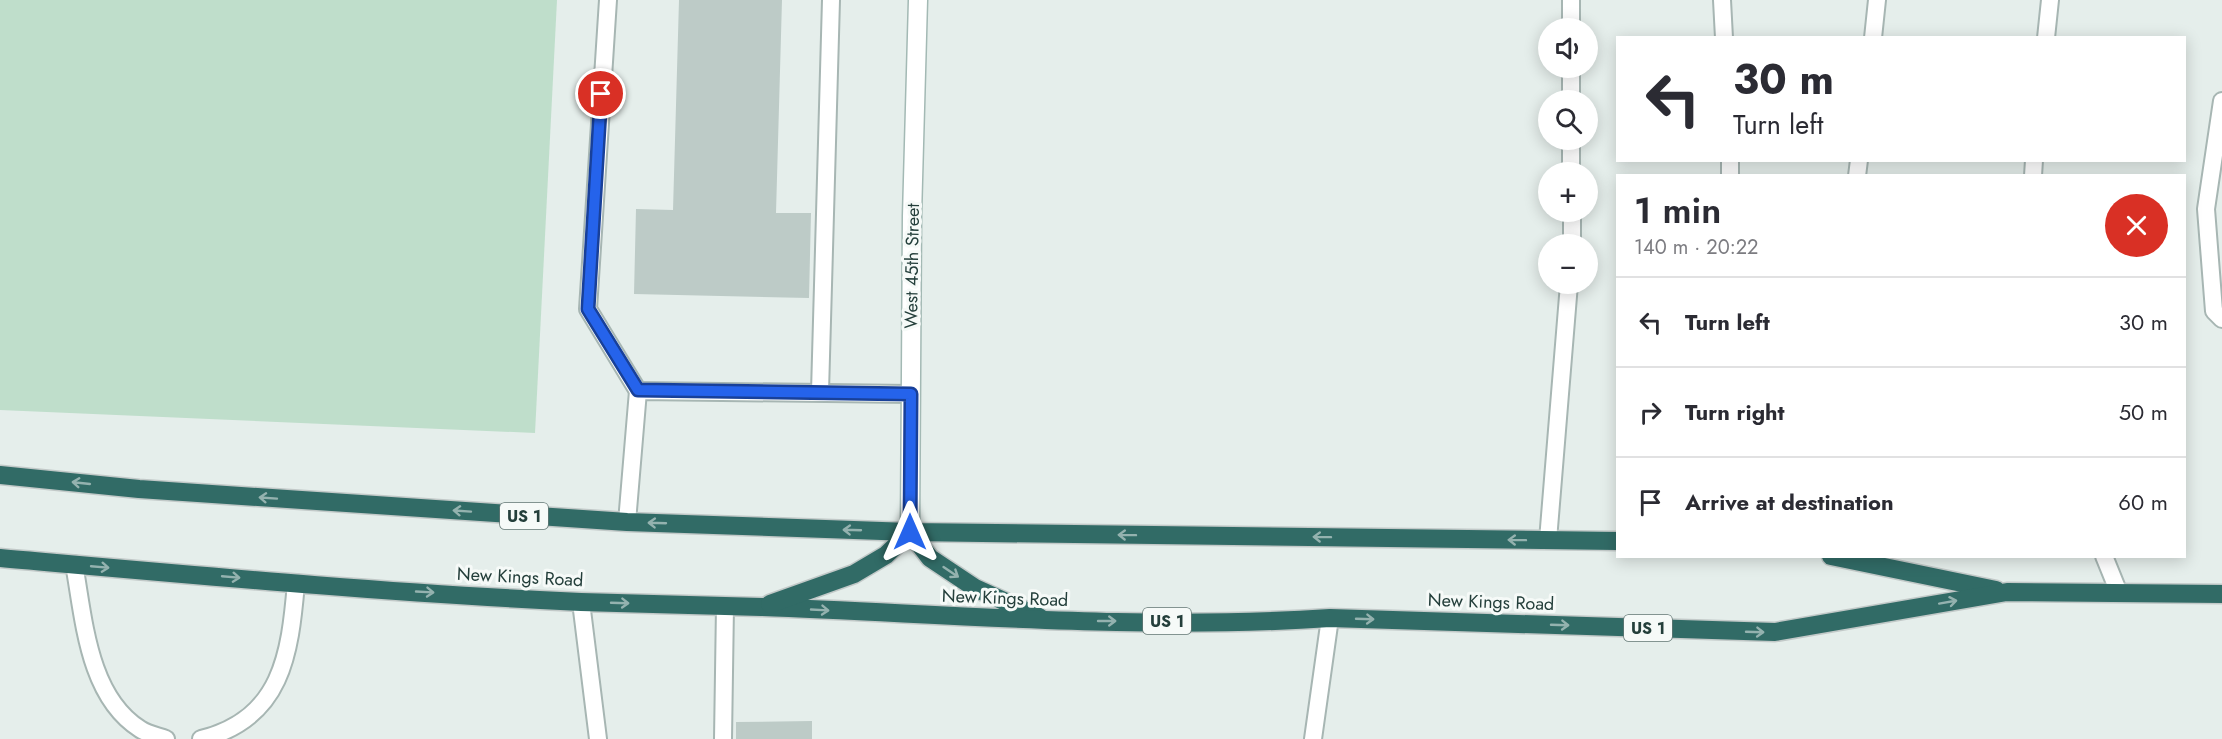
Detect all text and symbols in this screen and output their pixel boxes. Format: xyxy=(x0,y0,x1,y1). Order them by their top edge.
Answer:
map controls xyxy=(1538,18,1598,294)
button: sound xyxy=(1538,18,1598,78)
text: 30 m xyxy=(1733,49,1834,110)
icon: left xyxy=(1634,60,1712,138)
pin xyxy=(575,68,626,119)
icon: arrive xyxy=(584,77,617,110)
button: search xyxy=(1538,90,1598,150)
text: Turn left xyxy=(1733,105,1823,144)
button: + xyxy=(1538,162,1598,222)
text: 1 min xyxy=(1634,184,1721,236)
button: close xyxy=(2105,194,2168,257)
street label: West 45th Street xyxy=(898,202,926,329)
text: 140 m · 20:22 xyxy=(1634,233,1758,262)
button: − xyxy=(1538,234,1598,294)
icon: left xyxy=(1634,306,1667,339)
text: Turn left xyxy=(1685,306,1770,338)
text: 30 m xyxy=(2119,306,2168,338)
icon: right xyxy=(1634,396,1667,429)
text: Turn right xyxy=(1685,396,1785,428)
text: 50 m xyxy=(2119,396,2168,428)
one-way arrow xyxy=(72,477,92,488)
icon: arrive xyxy=(1634,486,1667,519)
text: Arrive at destination xyxy=(1685,486,1894,518)
text: 60 m xyxy=(2118,486,2168,518)
one-way arrow xyxy=(258,492,278,503)
position arrow xyxy=(878,500,942,564)
road number: US 1 xyxy=(500,503,548,529)
one-way arrow xyxy=(453,506,473,517)
one-way arrow xyxy=(647,518,667,529)
one-way arrow xyxy=(842,524,862,536)
one-way arrow xyxy=(1117,529,1137,541)
one-way arrow xyxy=(1312,531,1332,543)
one-way arrow xyxy=(1507,534,1527,546)
one-way arrow xyxy=(90,561,110,572)
street label: New Kings Road xyxy=(456,561,584,593)
one-way arrow xyxy=(943,566,959,578)
one-way arrow xyxy=(220,572,240,583)
street label: New Kings Road xyxy=(941,583,1069,613)
one-way arrow xyxy=(414,587,434,598)
street label: New Kings Road xyxy=(1427,587,1555,617)
one-way arrow xyxy=(609,597,629,608)
one-way arrow xyxy=(1937,597,1957,608)
one-way arrow xyxy=(810,605,830,616)
road number: US 1 xyxy=(1143,608,1191,634)
one-way arrow xyxy=(1355,614,1375,625)
one-way arrow xyxy=(1096,615,1116,627)
road number: US 1 xyxy=(1624,615,1672,641)
one-way arrow xyxy=(1550,620,1570,631)
one-way arrow xyxy=(1745,626,1765,637)

